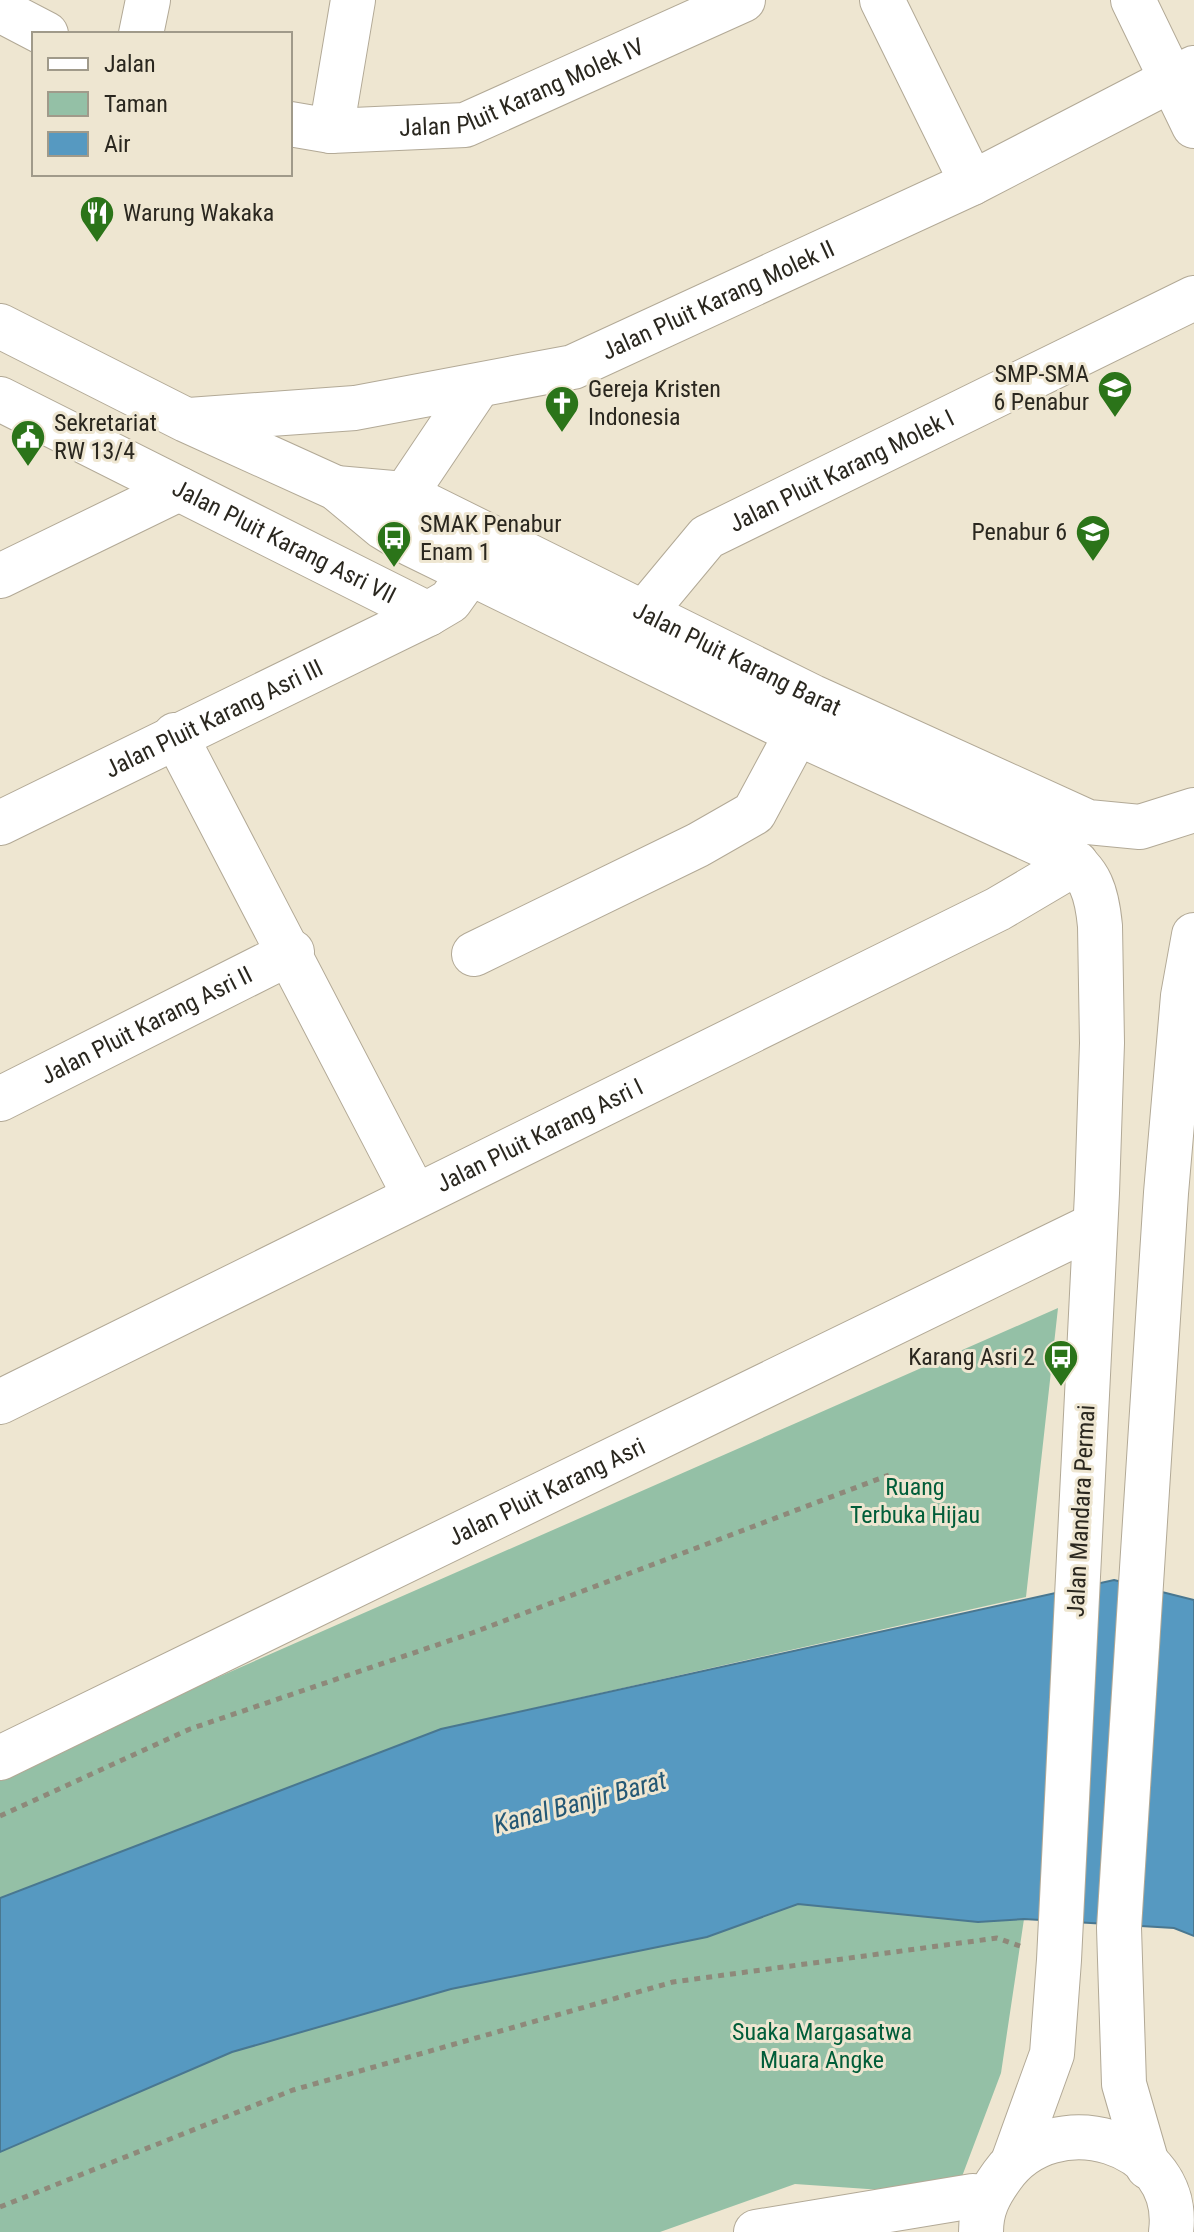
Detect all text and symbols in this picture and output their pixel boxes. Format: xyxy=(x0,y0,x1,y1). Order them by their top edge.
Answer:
legend xyxy=(32,32,292,176)
street label: Jalan Pluit Karang Molek IV xyxy=(398,32,648,142)
text: Jalan xyxy=(104,50,156,78)
text: Taman xyxy=(104,90,168,118)
text: Air xyxy=(104,130,131,158)
restaurant icon: Warung Wakaka xyxy=(78,194,116,244)
place label: Warung Wakaka xyxy=(123,199,274,227)
street label: Jalan Pluit Karang Molek II xyxy=(597,234,839,366)
place label: SMP-SMA 6 Penabur xyxy=(993,360,1089,416)
school or university icon: SMP-SMA 6 Penabur xyxy=(1096,369,1134,419)
place label: Gereja Kristen Indonesia xyxy=(588,375,721,431)
church icon: Gereja Kristen Indonesia xyxy=(543,384,581,434)
street label: Jalan Pluit Karang Molek I xyxy=(724,404,959,538)
place label: Sekretariat RW 13/4 xyxy=(54,409,157,465)
public building icon: Sekretariat RW 13/4 xyxy=(9,418,47,468)
street label: Jalan Pluit Karang Asri VII xyxy=(168,474,401,610)
place label: SMAK Penabur Enam 1 xyxy=(420,510,562,566)
school or university icon: Penabur 6 xyxy=(1074,513,1112,563)
place label: Penabur 6 xyxy=(971,518,1067,546)
bus stop icon: SMAK Penabur Enam 1 xyxy=(375,519,413,569)
street label: Jalan Pluit Karang Barat xyxy=(629,596,845,722)
street label: Jalan Pluit Karang Asri III xyxy=(100,654,327,784)
street label: Jalan Pluit Karang Asri II xyxy=(36,960,257,1090)
street label: Jalan Pluit Karang Asri I xyxy=(432,1073,648,1198)
bus stop icon: Karang Asri 2 xyxy=(1042,1338,1080,1388)
place label: Karang Asri 2 xyxy=(908,1343,1035,1371)
street label: Jalan Mandara Permai xyxy=(1061,1404,1101,1618)
street label: Jalan Pluit Karang Asri xyxy=(444,1432,650,1552)
park label: Ruang Terbuka Hijau xyxy=(850,1473,980,1529)
water label: Kanal Banjir Barat xyxy=(490,1764,670,1839)
park label: Suaka Margasatwa Muara Angke xyxy=(732,2018,912,2074)

